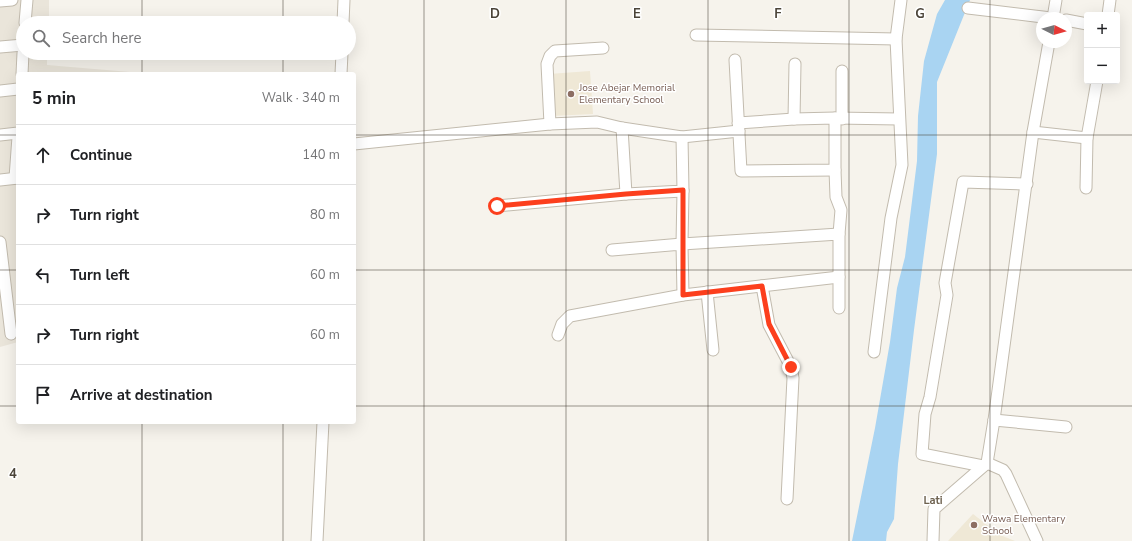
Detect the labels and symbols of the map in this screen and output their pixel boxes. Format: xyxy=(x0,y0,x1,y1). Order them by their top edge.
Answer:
text: D xyxy=(490,5,500,23)
text: E xyxy=(633,5,641,23)
text: F xyxy=(774,5,782,23)
text: G xyxy=(915,5,925,23)
north arrow xyxy=(1036,12,1072,48)
place label: Jose Abejar Memorial Elementary School xyxy=(578,81,675,107)
marker: Jose Abejar Memorial Elementary School xyxy=(566,89,576,99)
route start xyxy=(488,197,506,215)
route end xyxy=(782,358,800,376)
text: 4 xyxy=(9,465,17,483)
district label: Lati xyxy=(923,493,943,508)
place label: Wawa Elementary School xyxy=(982,512,1066,538)
marker: Wawa Elementary School xyxy=(969,520,979,530)

